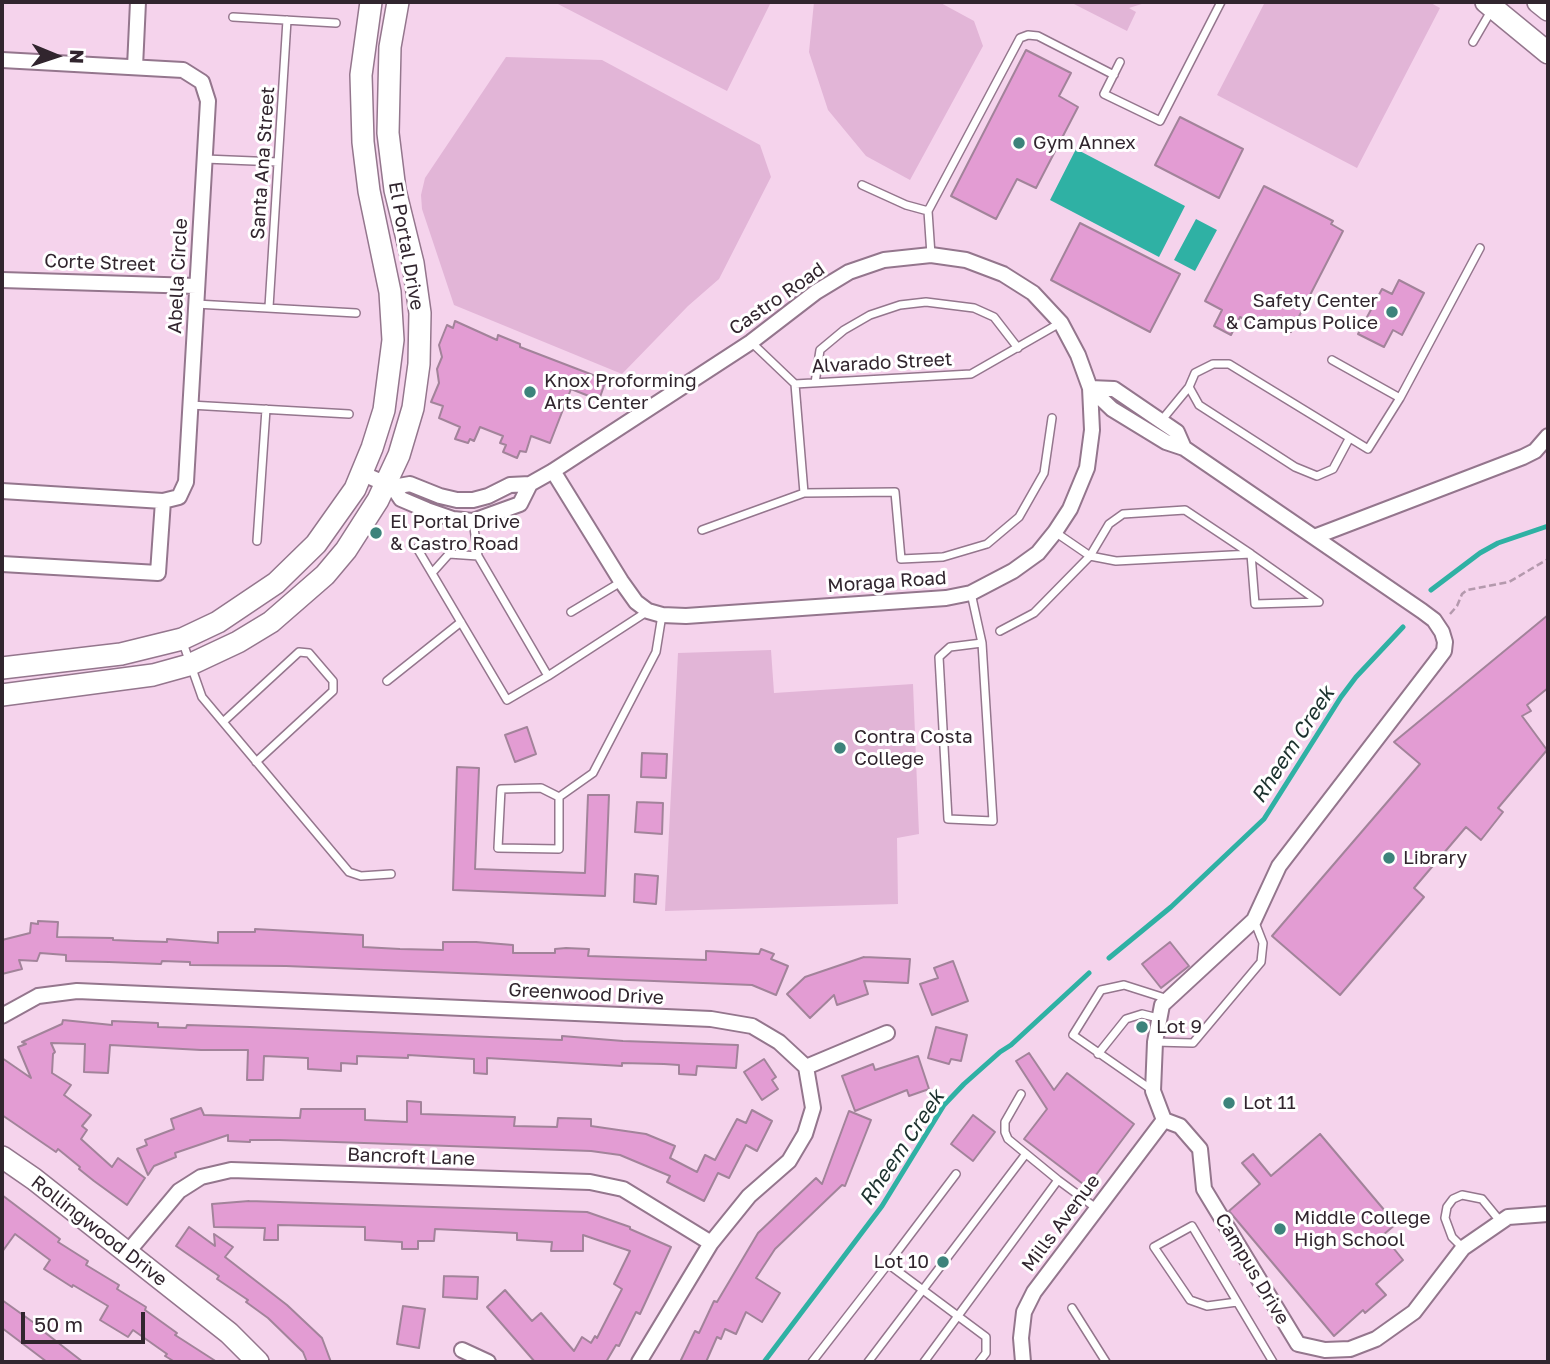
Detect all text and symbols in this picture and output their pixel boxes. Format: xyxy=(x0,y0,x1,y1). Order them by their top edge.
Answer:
north arrow xyxy=(21,21,91,91)
text: N xyxy=(66,49,89,64)
street label: Santa Ana Street xyxy=(246,86,280,240)
place label: Gym Annex xyxy=(1033,132,1136,154)
marker: Gym Annex xyxy=(1011,135,1027,151)
street label: El Portal Drive xyxy=(383,180,429,312)
street label: Abella Circle xyxy=(164,218,192,334)
street label: Corte Street xyxy=(44,250,156,276)
street label: Castro Road xyxy=(725,258,829,340)
place label: Safety Center & Campus Police xyxy=(1226,290,1378,334)
marker: Safety Center & Campus Police xyxy=(1384,304,1400,320)
street label: Alvarado Street xyxy=(811,348,953,378)
place label: Knox Proforming Arts Center xyxy=(544,370,697,414)
marker: Knox Proforming Arts Center xyxy=(522,384,538,400)
place label: El Portal Drive & Castro Road xyxy=(390,511,520,555)
marker: El Portal Drive & Castro Road xyxy=(368,525,384,541)
street label: Moraga Road xyxy=(827,566,947,598)
water label: Rheem Creek xyxy=(1246,682,1340,808)
place label: Contra Costa College xyxy=(854,726,973,770)
marker: Contra Costa College xyxy=(832,740,848,756)
place label: Library xyxy=(1403,847,1467,869)
marker: Library xyxy=(1381,850,1397,866)
street label: Greenwood Drive xyxy=(508,979,664,1009)
place label: Lot 9 xyxy=(1156,1016,1202,1038)
marker: Lot 9 xyxy=(1134,1019,1150,1035)
water label: Rheem Creek xyxy=(854,1085,950,1211)
place label: Lot 11 xyxy=(1243,1092,1296,1114)
marker: Lot 11 xyxy=(1221,1095,1237,1111)
street label: Bancroft Lane xyxy=(347,1143,475,1171)
street label: Mills Avenue xyxy=(1017,1170,1105,1276)
street label: Rollingwood Drive xyxy=(26,1171,172,1291)
place label: Middle College High School xyxy=(1294,1207,1430,1251)
street label: Campus Drive xyxy=(1210,1209,1294,1329)
marker: Middle College High School xyxy=(1272,1221,1288,1237)
place label: Lot 10 xyxy=(874,1251,929,1273)
marker: Lot 10 xyxy=(935,1254,951,1270)
scale bar xyxy=(24,1298,149,1342)
text: 50 m xyxy=(34,1311,83,1337)

